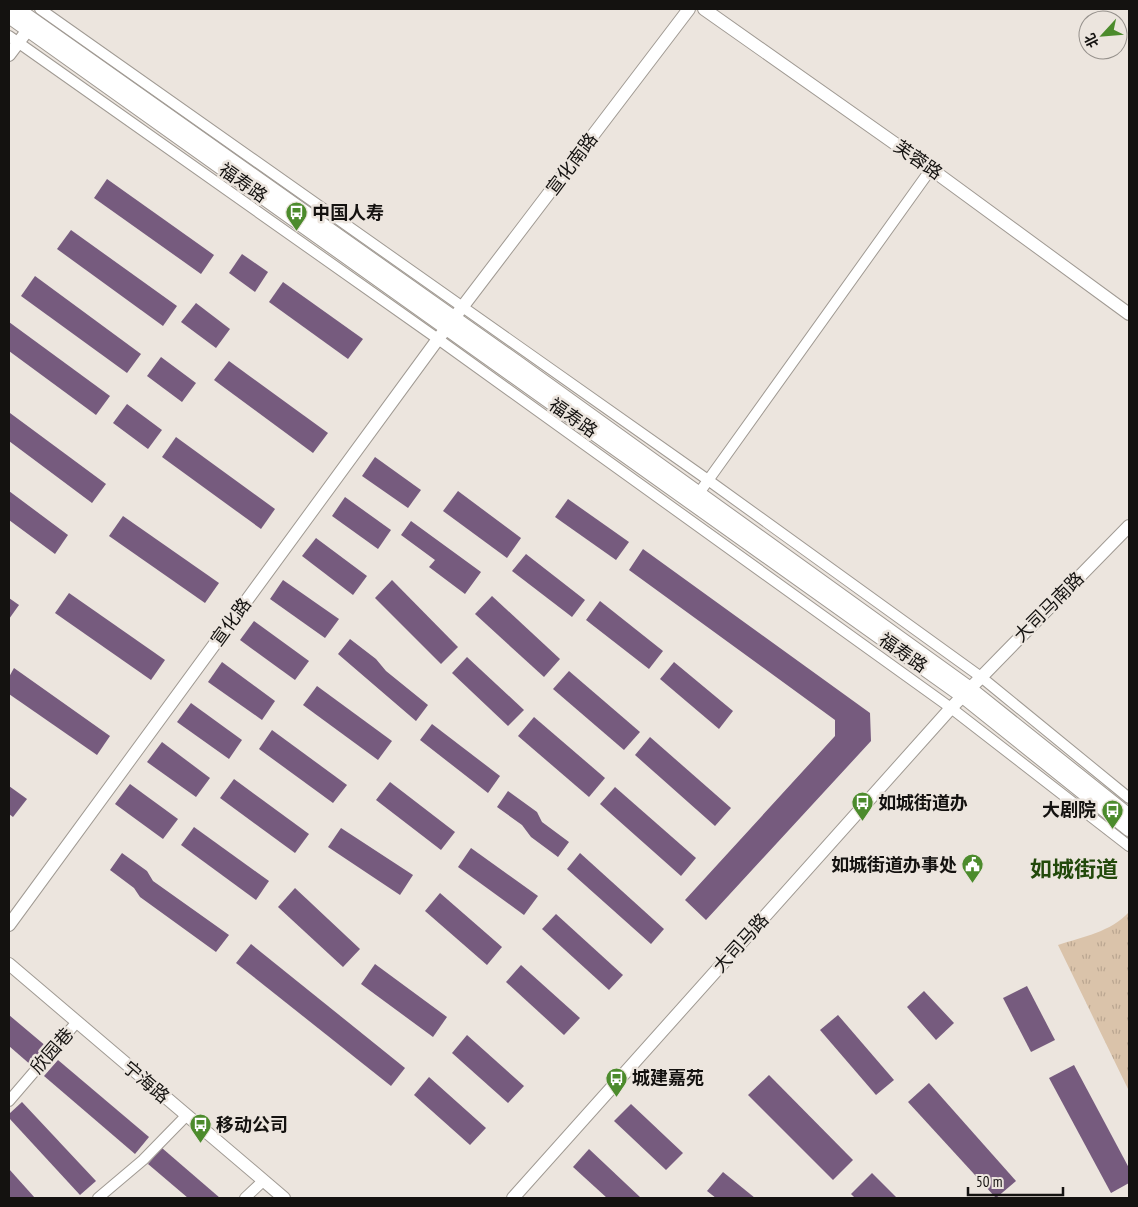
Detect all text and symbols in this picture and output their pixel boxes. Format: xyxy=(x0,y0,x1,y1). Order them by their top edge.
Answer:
north arrow xyxy=(1078,10,1128,60)
text: 北 xyxy=(1080,30,1102,51)
street label: 宣化南路 xyxy=(541,128,602,199)
street label: 芙蓉路 xyxy=(890,135,947,184)
street label: 福寿路 xyxy=(215,158,272,207)
bus stop icon: 中国人寿 xyxy=(284,201,308,232)
place label: 中国人寿 xyxy=(312,201,384,224)
street label: 福寿路 xyxy=(545,393,602,442)
street label: 大司马南路 xyxy=(1009,567,1089,647)
street label: 宣化路 xyxy=(205,593,256,650)
street label: 福寿路 xyxy=(875,628,932,677)
bus stop icon: 如城街道办 xyxy=(850,791,874,822)
place label: 如城街道办 xyxy=(878,791,968,814)
place label: 大剧院 xyxy=(1042,798,1096,821)
bus stop icon: 大剧院 xyxy=(1100,798,1124,829)
place label: 如城街道办事处 xyxy=(831,853,957,876)
public building icon: 如城街道办事处 xyxy=(961,853,985,884)
district label: 如城街道 xyxy=(1030,855,1118,883)
street label: 大司马路 xyxy=(708,908,773,977)
street label: 欣园巷 xyxy=(25,1023,78,1079)
street label: 宁海路 xyxy=(118,1055,174,1108)
bus stop icon: 城建嘉苑 xyxy=(604,1066,628,1097)
place label: 城建嘉苑 xyxy=(632,1066,704,1089)
bus stop icon: 移动公司 xyxy=(188,1113,212,1144)
place label: 移动公司 xyxy=(216,1113,288,1136)
scale bar xyxy=(968,1164,1063,1196)
text: 50 m xyxy=(976,1172,1002,1191)

